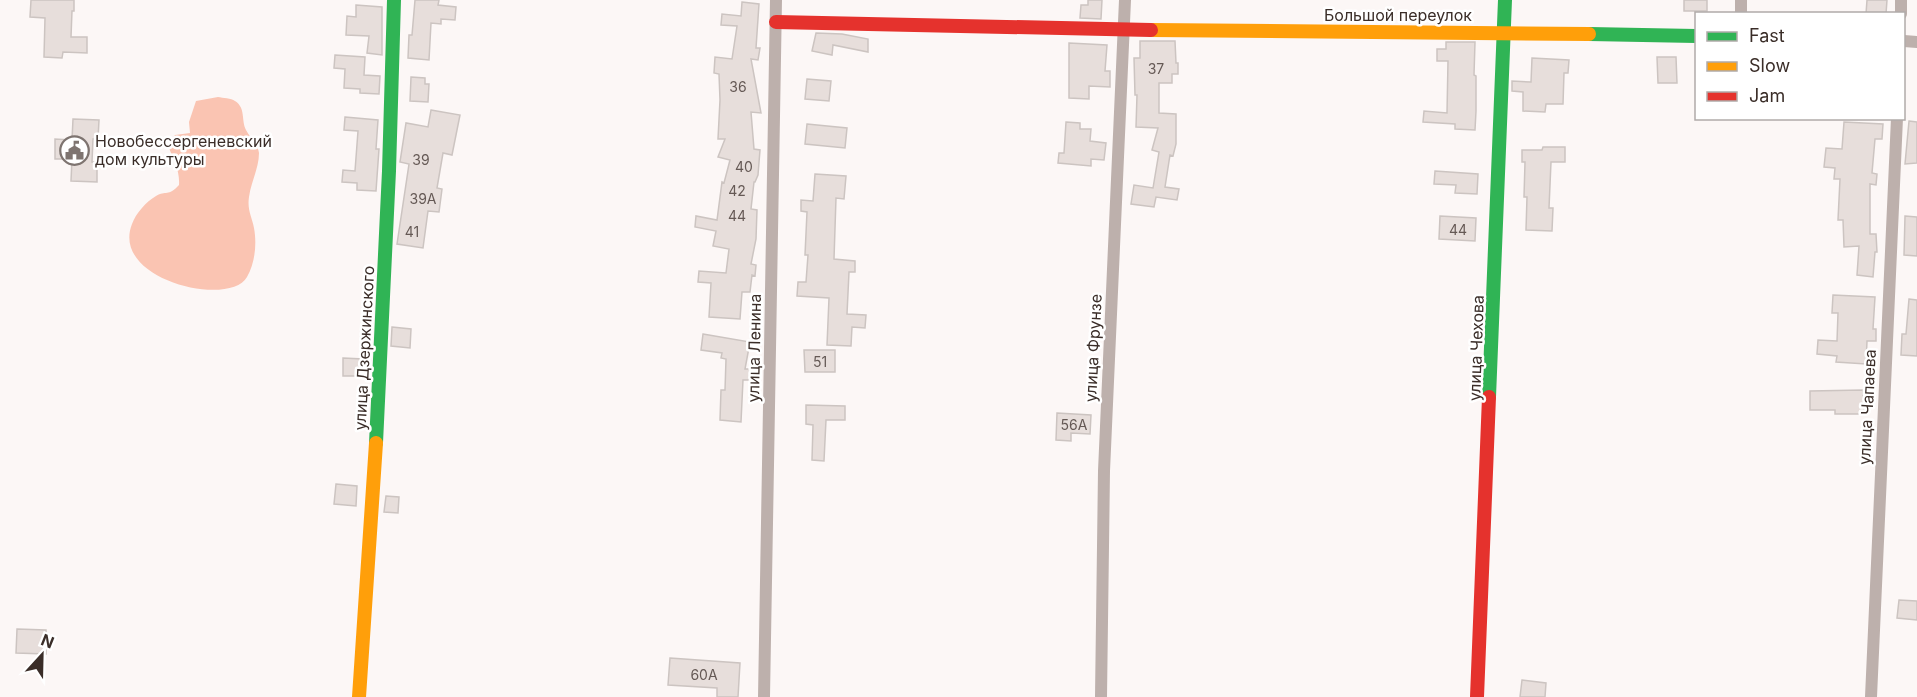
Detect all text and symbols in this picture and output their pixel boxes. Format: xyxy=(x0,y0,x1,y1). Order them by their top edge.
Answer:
street label: Большой переулок xyxy=(1324,5,1472,25)
legend xyxy=(1695,12,1905,120)
text: Fast xyxy=(1749,25,1785,46)
text: Slow xyxy=(1749,55,1790,76)
house number: 37 xyxy=(1148,60,1164,77)
house number: 36 xyxy=(729,78,747,95)
text: Jam xyxy=(1749,85,1785,106)
place label: Новобессергеневский дом культуры xyxy=(95,131,272,169)
public building icon: Новобессергеневский дом культуры xyxy=(58,134,90,166)
house number: 39 xyxy=(412,151,430,168)
house number: 40 xyxy=(735,158,753,175)
house number: 42 xyxy=(728,182,746,199)
house number: 39А xyxy=(410,190,437,207)
house number: 44 xyxy=(728,207,746,224)
house number: 44 xyxy=(1449,221,1467,238)
house number: 41 xyxy=(405,223,419,240)
street label: улица Дзержинского xyxy=(350,265,378,431)
street label: улица Фрунзе xyxy=(1080,293,1106,403)
street label: улица Ленина xyxy=(743,294,765,402)
street label: улица Чехова xyxy=(1464,295,1488,401)
street label: улица Чапаева xyxy=(1854,349,1880,465)
house number: 51 xyxy=(813,353,827,370)
house number: 56А xyxy=(1061,416,1088,433)
north arrow xyxy=(12,625,72,685)
text: N xyxy=(38,630,57,653)
house number: 60А xyxy=(690,666,718,683)

